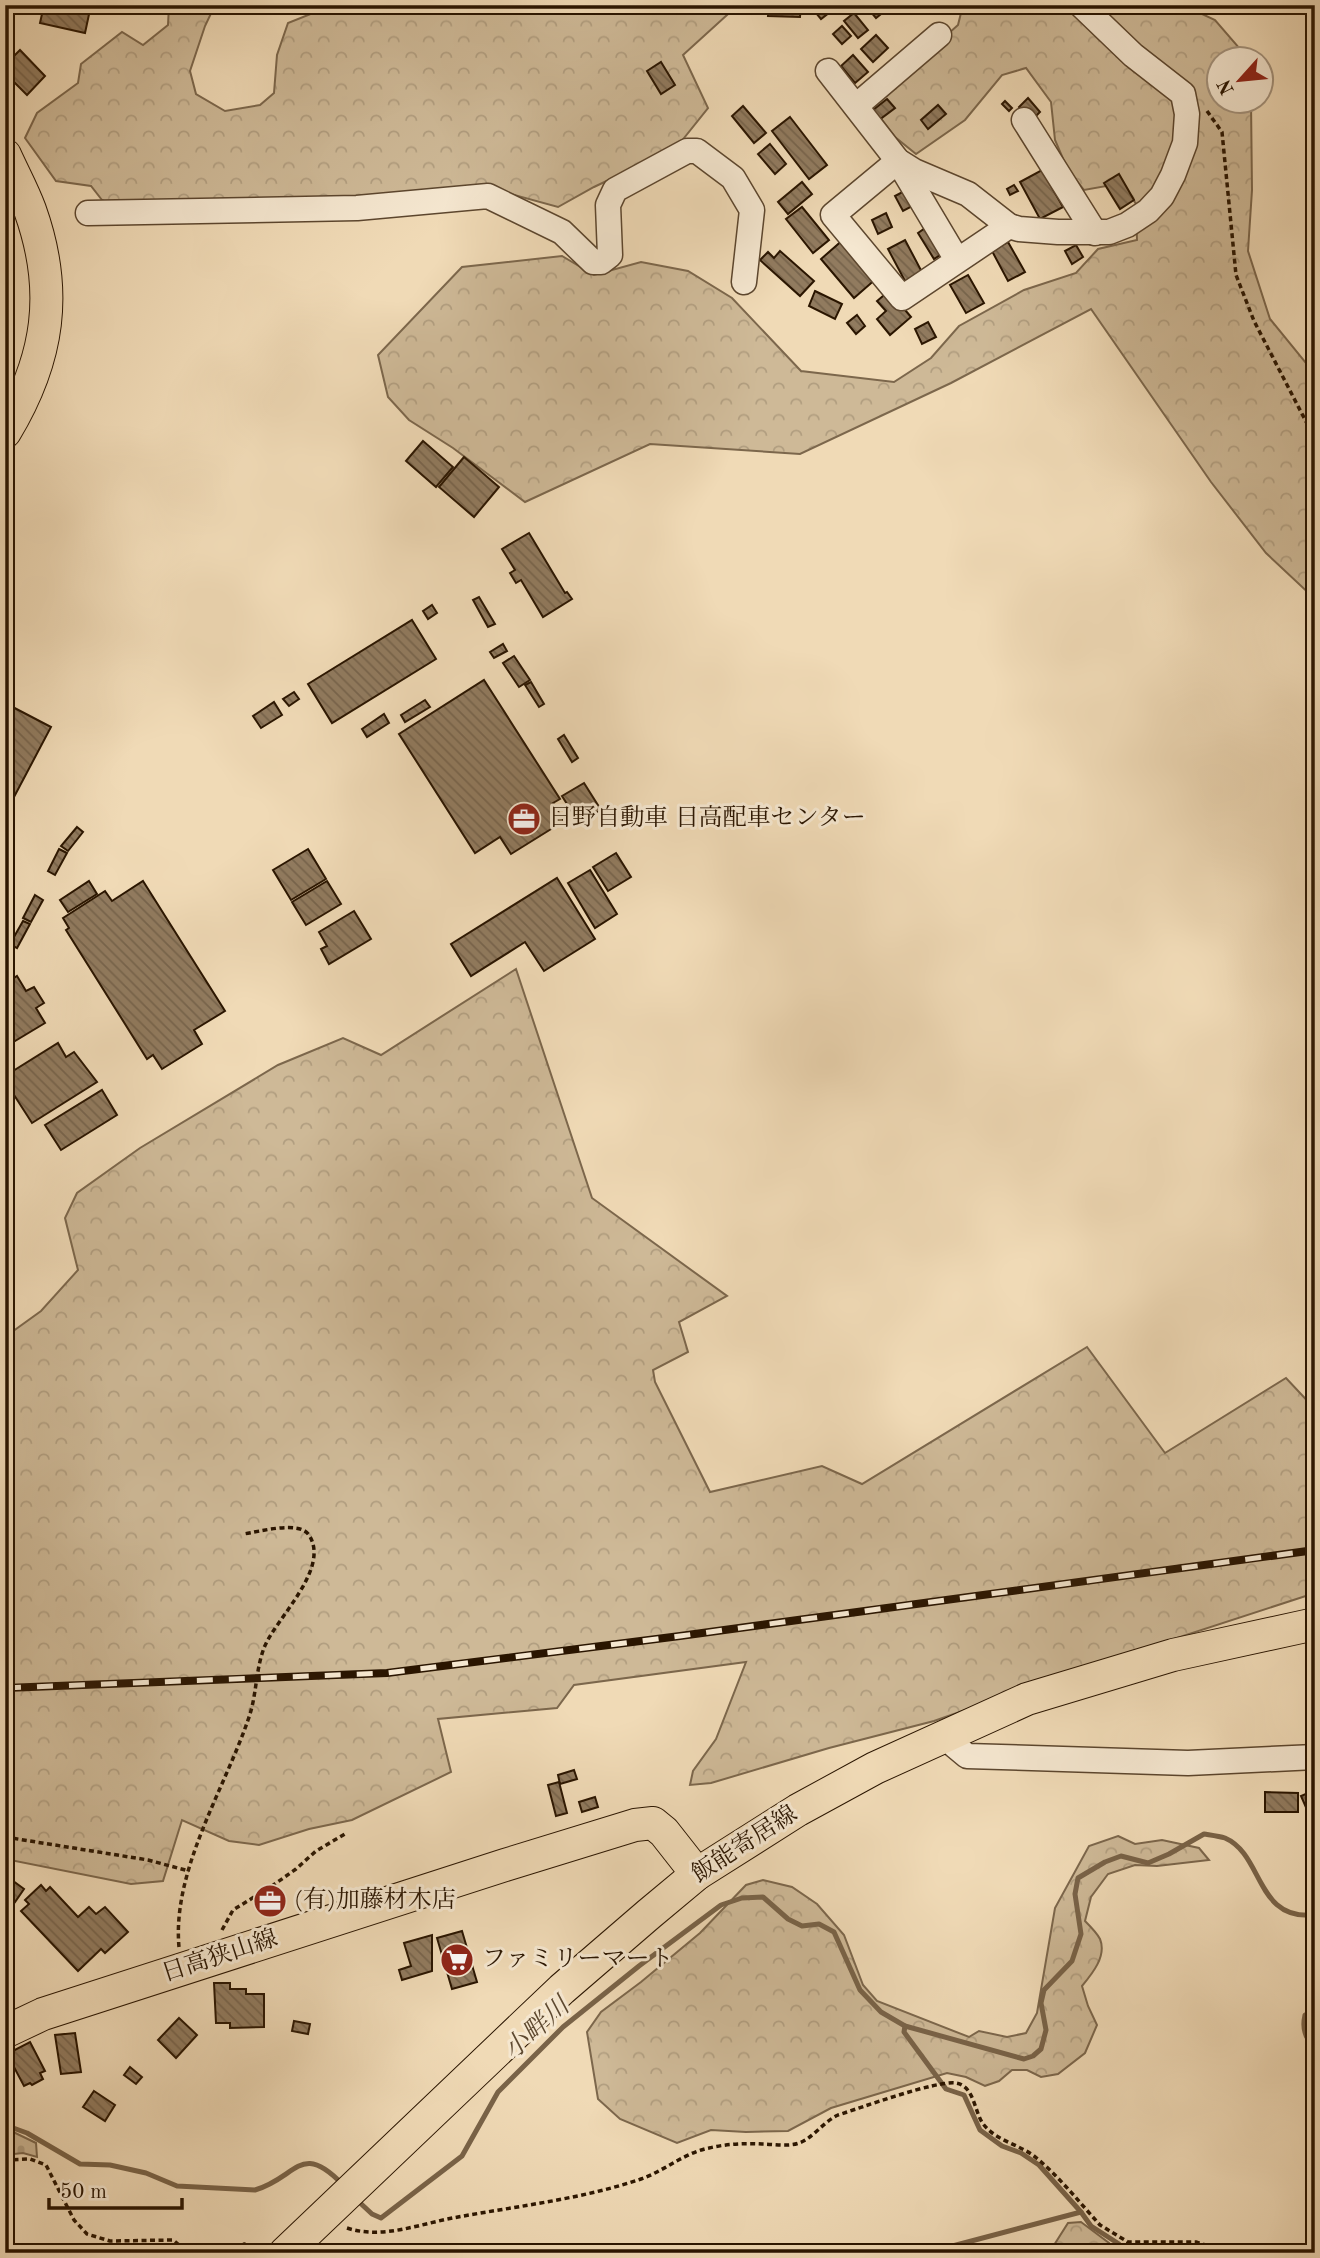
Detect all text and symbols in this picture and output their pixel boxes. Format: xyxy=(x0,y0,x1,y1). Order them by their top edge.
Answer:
north arrow xyxy=(1204,46,1274,116)
text: N xyxy=(1215,75,1239,97)
office icon: 日野自動車 日高配車センター xyxy=(505,800,543,838)
place label: 日野自動車 日高配車センター xyxy=(548,804,866,831)
street label: 飯能寄居線 xyxy=(687,1800,802,1888)
office icon: (有)加藤材木店 xyxy=(251,1882,289,1920)
place label: (有)加藤材木店 xyxy=(294,1886,456,1913)
street label: 日高狭山線 xyxy=(158,1924,281,1987)
supermarket icon: ファミリーマート xyxy=(438,1941,476,1979)
place label: ファミリーマート xyxy=(482,1947,674,1972)
water label: 小畔川 xyxy=(498,1990,577,2065)
scale bar xyxy=(49,2167,182,2211)
text: 50 m xyxy=(60,2182,107,2203)

